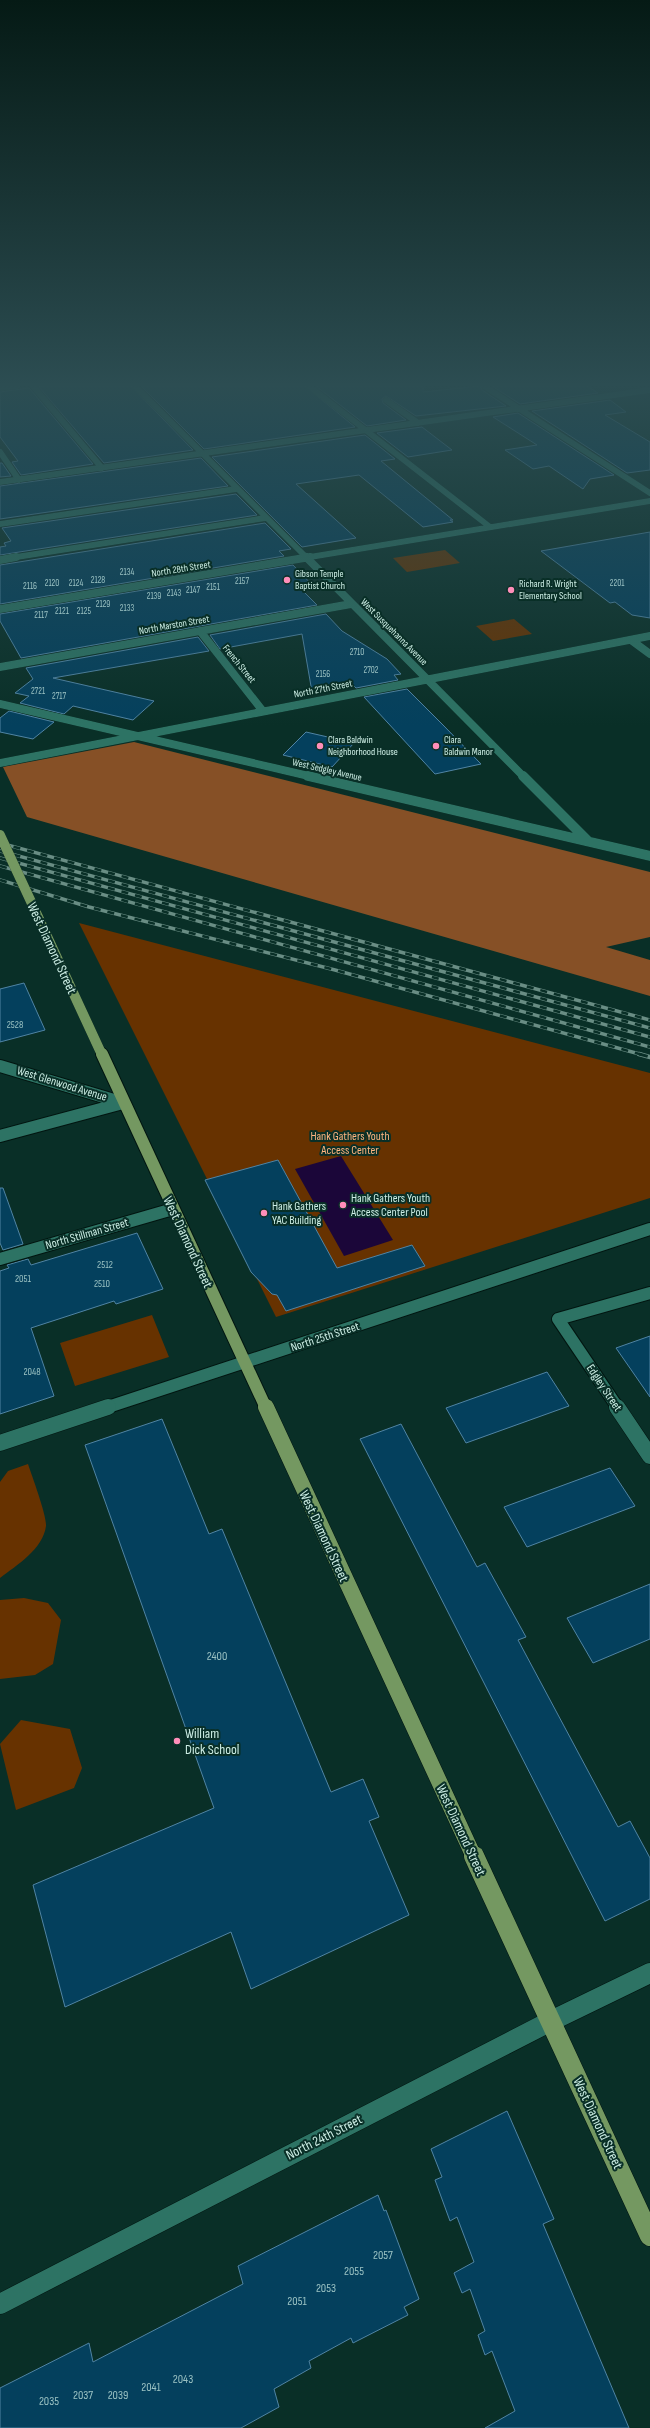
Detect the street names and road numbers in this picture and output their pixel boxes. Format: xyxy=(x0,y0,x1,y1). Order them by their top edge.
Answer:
street label: North 28th Street xyxy=(151,558,211,580)
street label: West Susquehanna Avenue xyxy=(358,596,430,668)
street label: North Marston Street xyxy=(138,613,210,637)
street label: French Street xyxy=(220,642,258,686)
street label: North 27th Street xyxy=(293,677,353,701)
street label: West Sedgley Avenue xyxy=(291,756,363,784)
street label: West Diamond Street xyxy=(23,899,81,997)
street label: West Glenwood Avenue xyxy=(15,1063,109,1105)
street label: West Diamond Street xyxy=(159,1193,217,1291)
street label: North Stillman Street xyxy=(44,1215,131,1253)
street label: North 25th Street xyxy=(289,1319,361,1355)
street label: Edgley Street xyxy=(583,1362,625,1415)
street label: West Diamond Street xyxy=(295,1487,353,1585)
street label: West Diamond Street xyxy=(432,1781,490,1879)
street label: West Diamond Street xyxy=(569,2074,627,2172)
street label: North 24th Street xyxy=(283,2111,365,2163)

